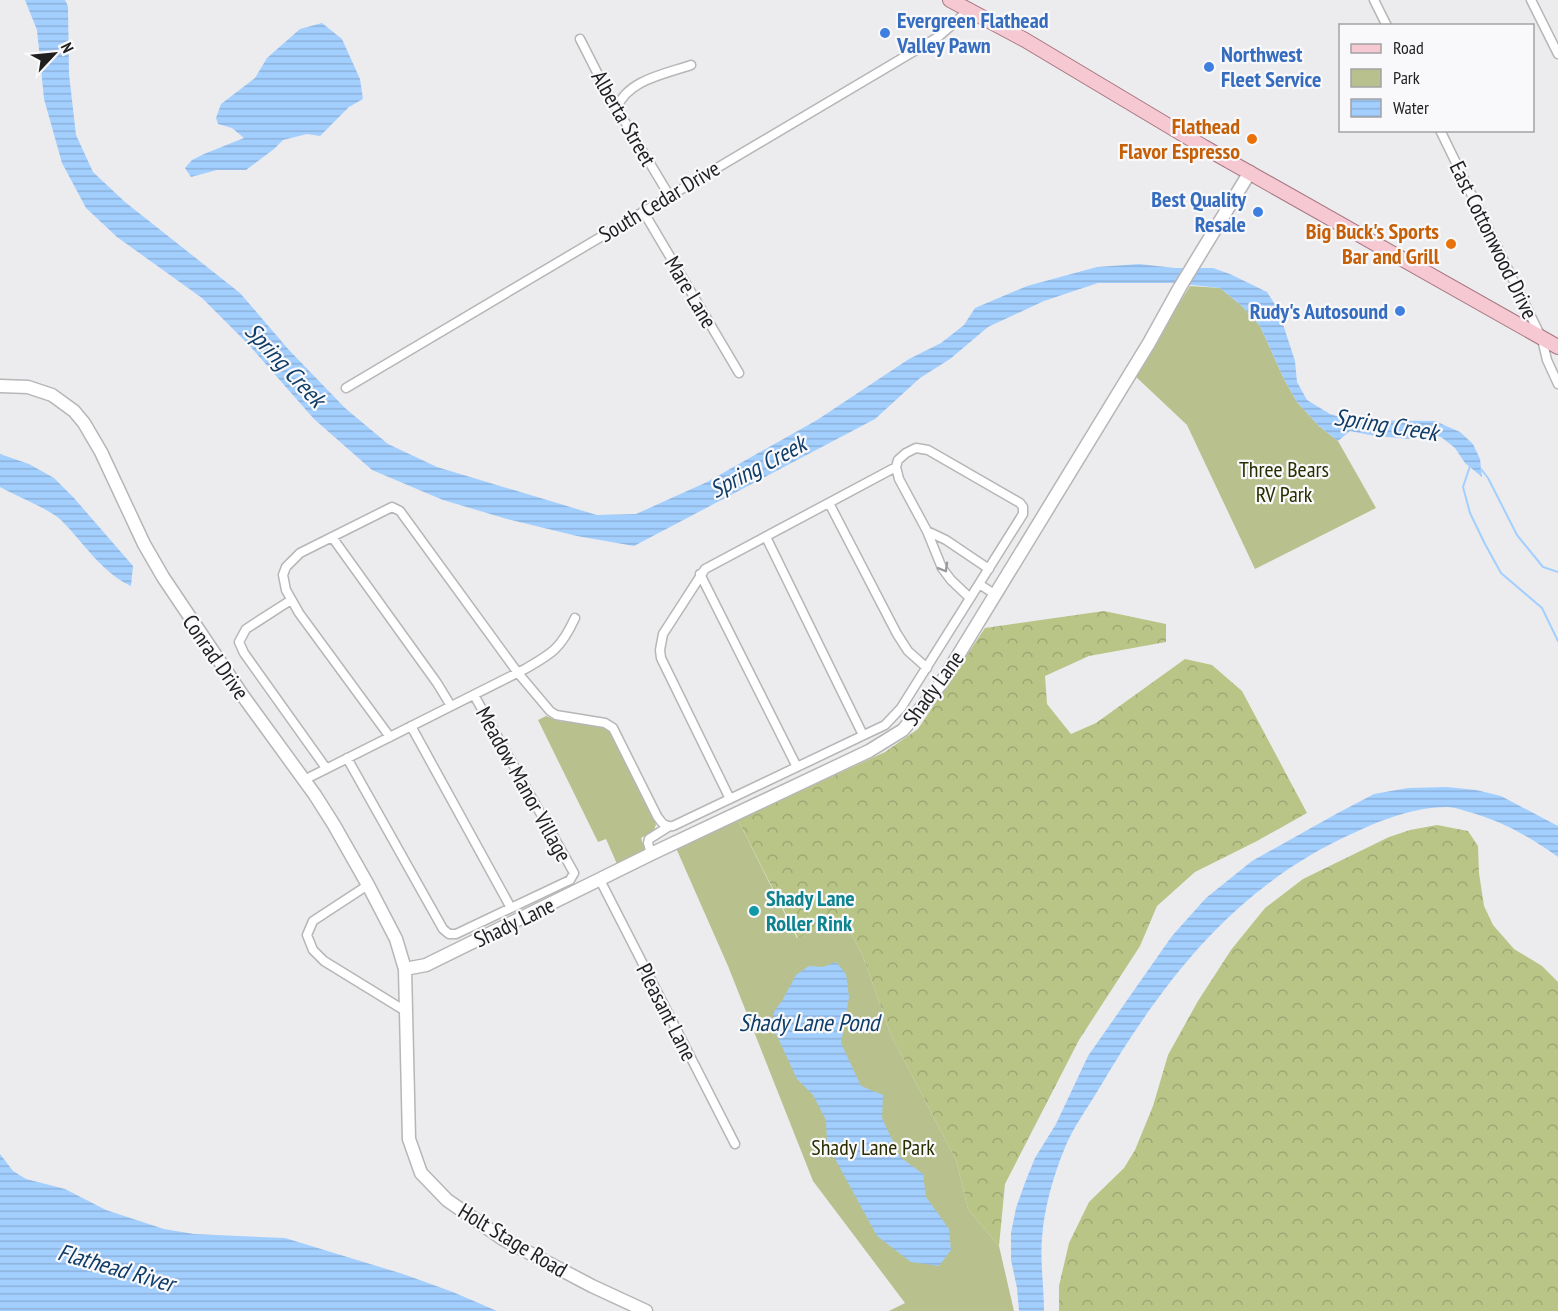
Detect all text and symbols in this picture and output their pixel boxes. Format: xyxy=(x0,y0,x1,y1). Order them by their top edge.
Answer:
place label: Evergreen Flathead Valley Pawn xyxy=(896,6,1049,59)
north arrow xyxy=(24,24,84,84)
legend xyxy=(1339,24,1534,132)
marker: Evergreen Flathead Valley Pawn xyxy=(878,26,892,40)
text: Road xyxy=(1393,36,1424,59)
text: N xyxy=(57,39,78,56)
place label: Northwest Fleet Service xyxy=(1221,40,1321,93)
marker: Northwest Fleet Service xyxy=(1202,60,1216,74)
street label: Alberta Street xyxy=(585,65,663,171)
text: Park xyxy=(1393,66,1420,89)
text: Water xyxy=(1393,96,1429,119)
place label: Flathead Flavor Espresso xyxy=(1119,112,1240,165)
marker: Flathead Flavor Espresso xyxy=(1245,132,1259,146)
street label: South Cedar Drive xyxy=(593,154,725,248)
street label: East Cottonwood Drive xyxy=(1444,156,1544,324)
place label: Best Quality Resale xyxy=(1151,185,1247,238)
marker: Best Quality Resale xyxy=(1251,205,1265,219)
place label: Big Buck's Sports Bar and Grill xyxy=(1306,217,1440,270)
marker: Big Buck's Sports Bar and Grill xyxy=(1444,237,1458,251)
street label: Mare Lane xyxy=(659,251,723,333)
place label: Rudy's Autosound xyxy=(1250,297,1388,325)
marker: Rudy's Autosound xyxy=(1393,304,1407,318)
water label: Spring Creek xyxy=(238,316,334,415)
water label: Spring Creek xyxy=(1332,401,1443,448)
water label: Spring Creek xyxy=(704,427,814,505)
park label: Three Bears RV Park xyxy=(1239,455,1329,508)
one-way arrow xyxy=(936,562,948,572)
street label: Conrad Drive xyxy=(177,609,255,705)
street label: Shady Lane xyxy=(896,645,970,731)
street label: Meadow Manor Village xyxy=(470,702,578,866)
place label: Shady Lane Roller Rink xyxy=(766,884,855,937)
street label: Shady Lane xyxy=(469,891,559,953)
marker: Shady Lane Roller Rink xyxy=(747,904,761,918)
street label: Pleasant Lane xyxy=(630,958,704,1066)
water label: Shady Lane Pond xyxy=(739,1007,883,1038)
park label: Shady Lane Park xyxy=(811,1133,935,1161)
street label: Holt Stage Road xyxy=(453,1197,573,1283)
water label: Flathead River xyxy=(54,1236,181,1300)

